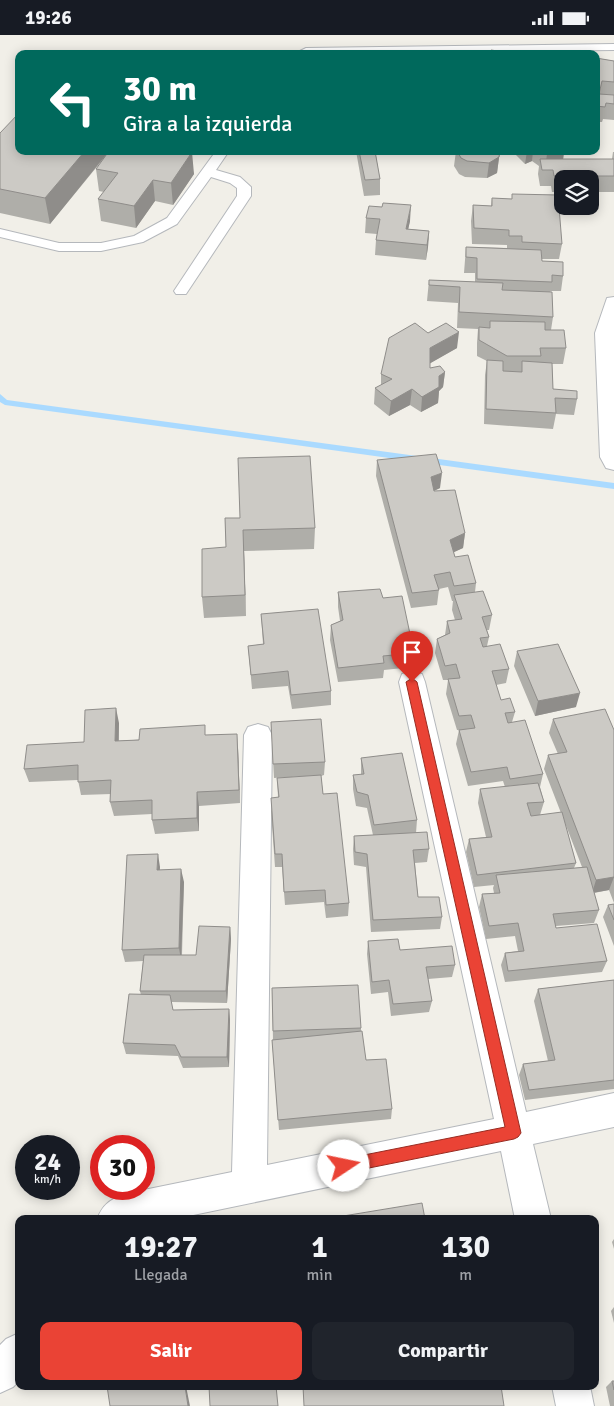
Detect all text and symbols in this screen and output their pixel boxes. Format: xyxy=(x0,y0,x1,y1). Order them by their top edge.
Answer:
text: 19:26 xyxy=(25,6,72,30)
text: 30 m xyxy=(123,67,197,110)
icon: left xyxy=(40,70,105,135)
text: Gira a la izquierda xyxy=(123,110,292,137)
map controls xyxy=(554,170,599,215)
button: layers xyxy=(554,170,599,215)
pin xyxy=(391,631,433,682)
icon: arrive xyxy=(398,638,426,666)
speed limit sign: 30 xyxy=(90,1135,155,1200)
position arrow xyxy=(317,1139,369,1191)
text: 24 xyxy=(34,1146,61,1177)
text: km/h xyxy=(34,1172,61,1187)
text: 19:27 xyxy=(124,1229,198,1266)
text: 1 xyxy=(311,1229,328,1266)
text: 130 xyxy=(441,1229,490,1266)
text: Llegada xyxy=(134,1265,188,1285)
text: min xyxy=(307,1265,332,1285)
text: m xyxy=(459,1265,472,1285)
button: Salir xyxy=(40,1322,302,1380)
button: Compartir xyxy=(312,1322,574,1380)

